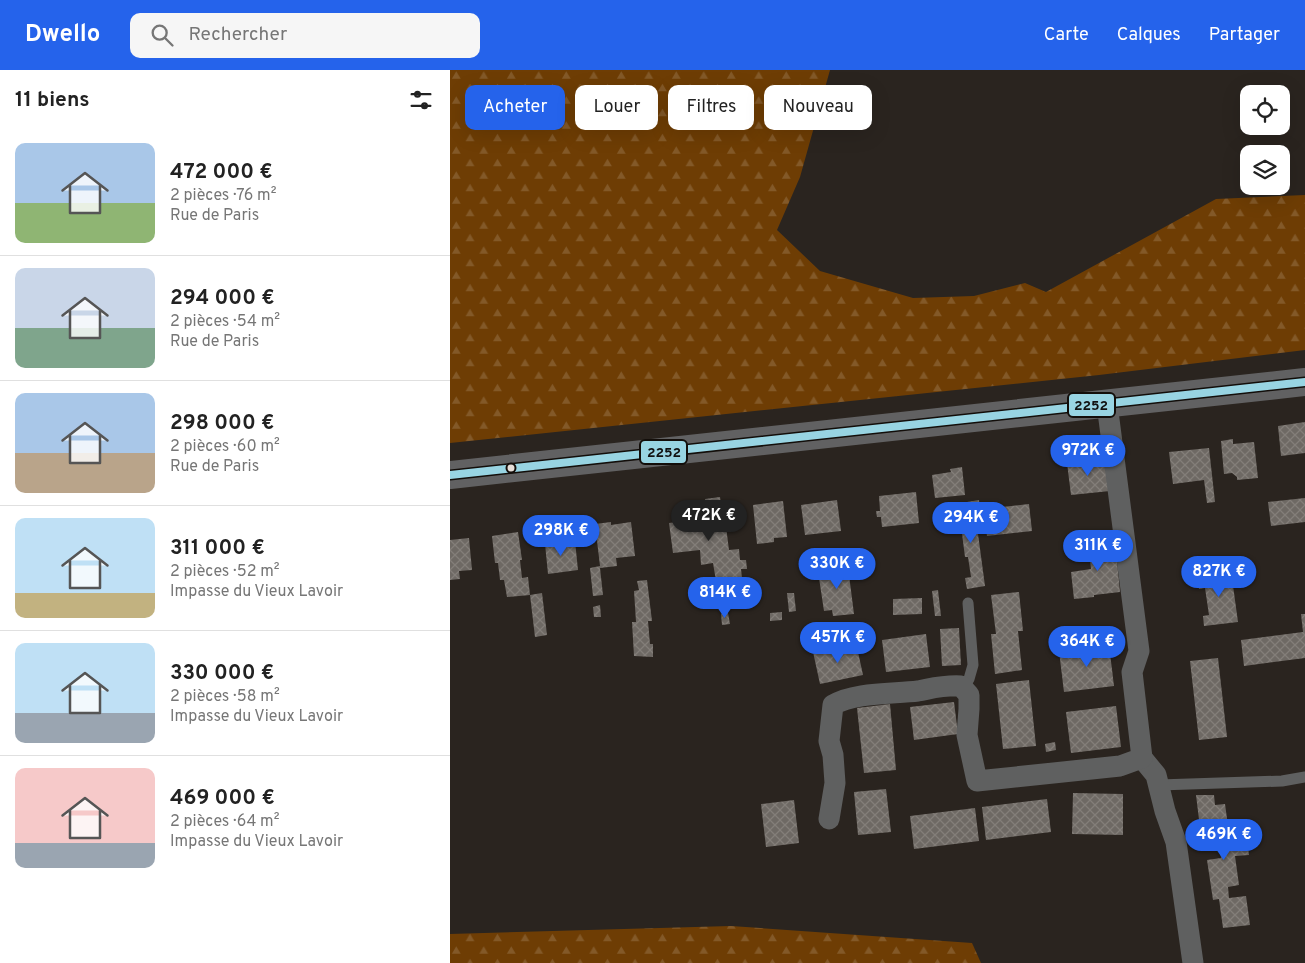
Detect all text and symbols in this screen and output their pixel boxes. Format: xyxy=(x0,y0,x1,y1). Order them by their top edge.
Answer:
search box xyxy=(130,13,480,58)
text: Dwello xyxy=(25,20,100,50)
icon: search xyxy=(148,21,176,49)
text: Rechercher xyxy=(188,23,287,47)
text: Carte xyxy=(1044,24,1089,47)
text: Calques xyxy=(1117,24,1181,47)
text: Partager xyxy=(1209,24,1280,47)
chip: Acheter xyxy=(465,85,565,130)
chip: Louer xyxy=(575,85,658,130)
chip: Filtres xyxy=(668,85,754,130)
chip: Nouveau xyxy=(764,85,872,130)
map controls xyxy=(1240,85,1290,195)
button: locate xyxy=(1240,85,1290,135)
icon: filters xyxy=(407,86,435,114)
text: 11 biens xyxy=(15,87,90,114)
button: layers xyxy=(1240,145,1290,195)
text: 472 000 € xyxy=(170,159,273,186)
icon: home xyxy=(55,163,115,223)
text: 2 pièces · 76 m² xyxy=(170,186,276,206)
text: Rue de Paris xyxy=(170,206,259,226)
text: 294 000 € xyxy=(170,285,275,312)
icon: home xyxy=(55,288,115,348)
text: 2 pièces · 54 m² xyxy=(170,312,280,332)
text: Rue de Paris xyxy=(170,332,259,352)
line badge: 2252 xyxy=(1068,393,1115,417)
text: 2252 xyxy=(1074,398,1108,415)
text: 298 000 € xyxy=(170,410,274,437)
icon: home xyxy=(55,413,115,473)
pin: 972K € xyxy=(1047,434,1129,477)
text: 2 pièces · 60 m² xyxy=(170,437,280,457)
line badge: 2252 xyxy=(640,440,687,464)
text: 972K € xyxy=(1061,441,1115,461)
text: 2252 xyxy=(647,445,681,462)
text: Rue de Paris xyxy=(170,457,259,477)
unlabelled marker xyxy=(506,463,516,473)
pin: 472K € xyxy=(668,500,750,542)
pin: 294K € xyxy=(930,502,1012,544)
text: 472K € xyxy=(682,506,736,526)
text: 294K € xyxy=(943,508,999,528)
pin: 298K € xyxy=(520,514,602,557)
text: 298K € xyxy=(533,521,589,541)
pin: 311K € xyxy=(1057,530,1139,572)
text: 311 000 € xyxy=(170,535,265,562)
text: 311K € xyxy=(1074,536,1122,556)
icon: home xyxy=(55,538,115,598)
pin: 330K € xyxy=(796,548,878,590)
text: 330K € xyxy=(810,554,864,574)
pin: 827K € xyxy=(1178,556,1260,598)
text: 2 pièces · 52 m² xyxy=(170,562,280,582)
text: 827K € xyxy=(1192,562,1246,582)
pin: 814K € xyxy=(684,576,766,619)
text: Impasse du Vieux Lavoir xyxy=(170,582,343,602)
text: 814K € xyxy=(699,583,751,603)
pin: 457K € xyxy=(797,622,879,664)
pin: 364K € xyxy=(1046,626,1128,668)
text: 457K € xyxy=(811,628,865,648)
text: 364K € xyxy=(1059,632,1115,652)
text: 330 000 € xyxy=(170,660,274,687)
icon: home xyxy=(55,663,115,723)
text: 2 pièces · 58 m² xyxy=(170,687,280,707)
text: Impasse du Vieux Lavoir xyxy=(170,707,343,727)
text: 469 000 € xyxy=(170,785,275,812)
icon: home xyxy=(55,788,115,848)
text: 2 pièces · 64 m² xyxy=(170,812,279,832)
pin: 469K € xyxy=(1183,818,1265,861)
text: 469K € xyxy=(1196,825,1252,845)
text: Impasse du Vieux Lavoir xyxy=(170,832,343,852)

